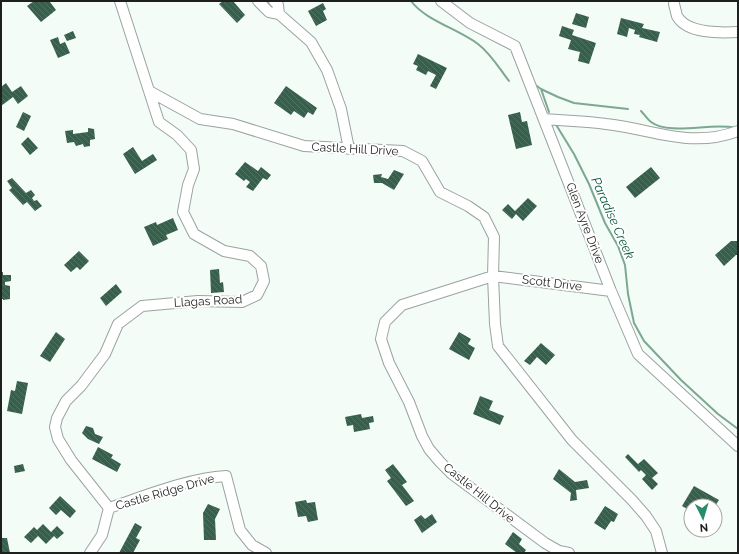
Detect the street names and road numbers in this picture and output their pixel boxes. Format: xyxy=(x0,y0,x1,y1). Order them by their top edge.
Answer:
street label: Castle Hill Drive xyxy=(311,140,399,158)
street label: Glen Ayre Drive xyxy=(563,181,607,265)
street label: Scott Drive xyxy=(521,272,583,294)
street label: Llagas Road xyxy=(173,292,243,310)
street label: Castle Hill Drive xyxy=(441,460,517,526)
street label: Castle Ridge Drive xyxy=(114,471,216,513)

